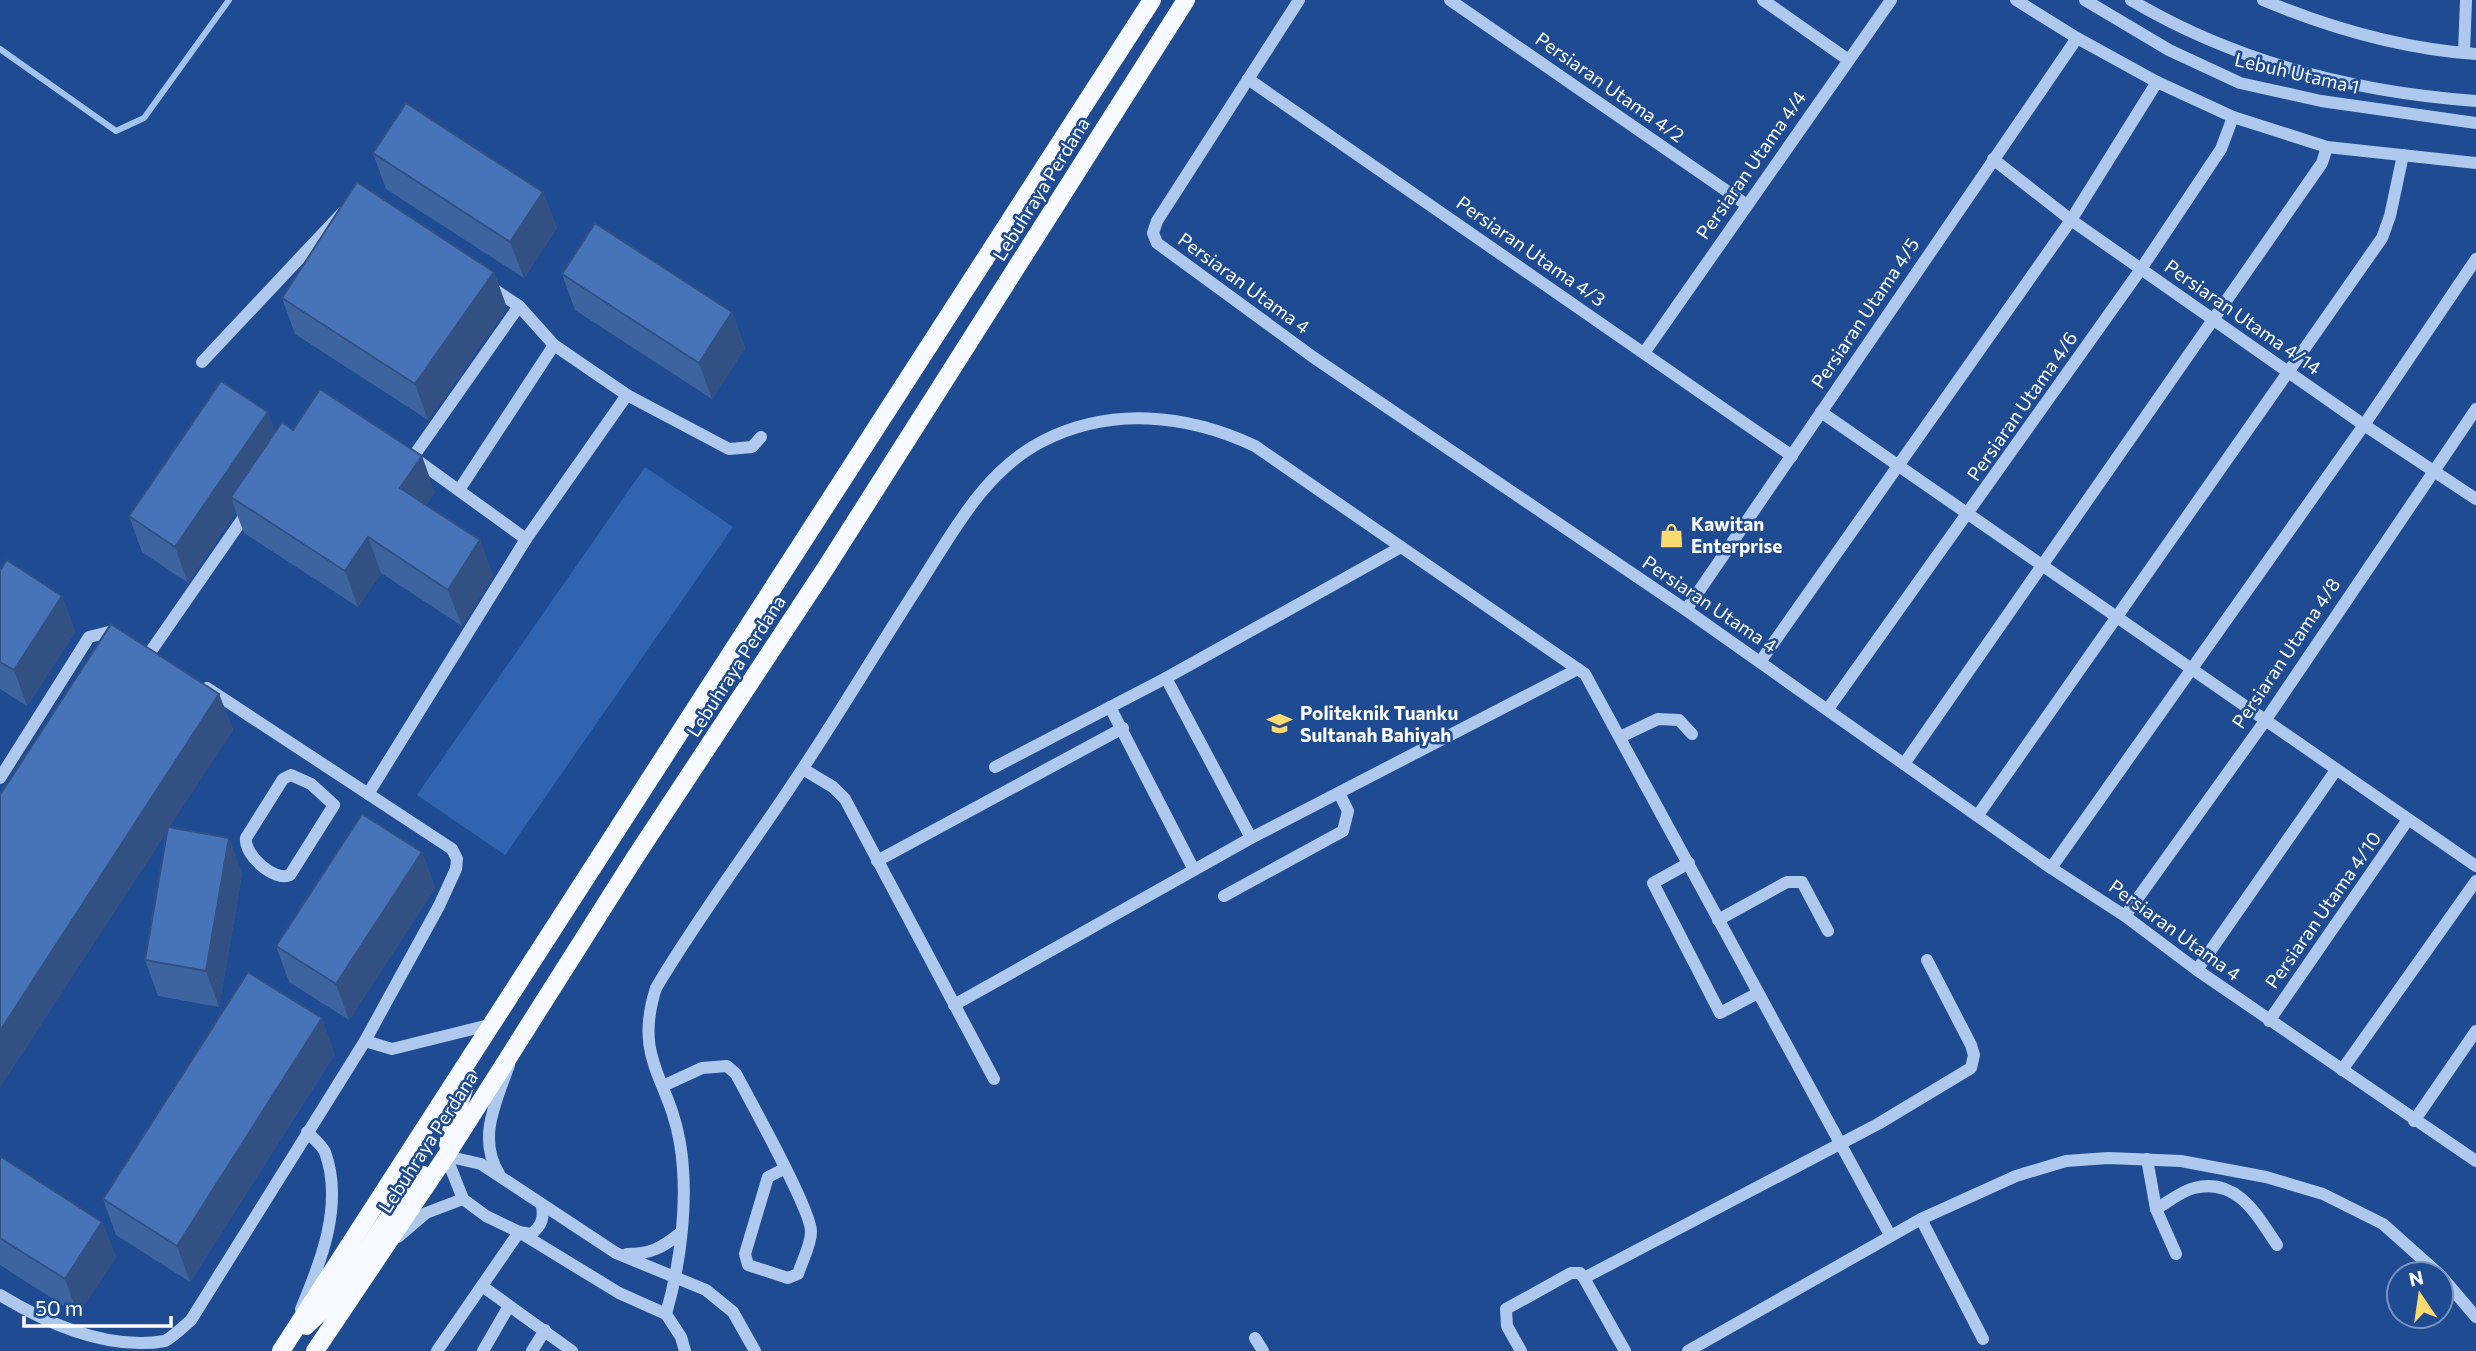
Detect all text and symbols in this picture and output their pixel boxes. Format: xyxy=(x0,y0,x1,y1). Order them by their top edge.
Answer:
street label: Persiaran Utama 4/2 xyxy=(1531,27,1689,147)
street label: Lebuh Utama 1 xyxy=(2233,47,2362,98)
street label: Persiaran Utama 4/4 xyxy=(1691,86,1810,243)
street label: Lebuhraya Perdana xyxy=(987,113,1094,265)
street label: Persiaran Utama 4/3 xyxy=(1452,191,1610,311)
street label: Persiaran Utama 4 xyxy=(1174,227,1315,338)
street label: Persiaran Utama 4/5 xyxy=(1806,233,1924,392)
street label: Persiaran Utama 4/14 xyxy=(2161,254,2326,379)
street label: Persiaran Utama 4/6 xyxy=(1961,327,2082,485)
place label: Kawitan Enterprise xyxy=(1691,512,1782,557)
shop icon: Kawitan Enterprise xyxy=(1657,521,1685,549)
street label: Persiaran Utama 4 xyxy=(1639,550,1782,657)
street label: Persiaran Utama 4/8 xyxy=(2227,573,2345,732)
street label: Lebuhraya Perdana xyxy=(681,590,790,741)
place label: Politeknik Tuanku Sultanah Bahiyah xyxy=(1300,701,1458,746)
school or university icon: Politeknik Tuanku Sultanah Bahiyah xyxy=(1266,710,1294,738)
street label: Persiaran Utama 4/10 xyxy=(2260,827,2385,993)
street label: Persiaran Utama 4 xyxy=(2105,874,2246,985)
street label: Lebuhraya Perdana xyxy=(373,1066,482,1217)
north arrow xyxy=(2385,1260,2455,1330)
text: N xyxy=(2407,1265,2426,1291)
scale bar xyxy=(24,1284,172,1328)
text: 50 m xyxy=(35,1295,83,1320)

